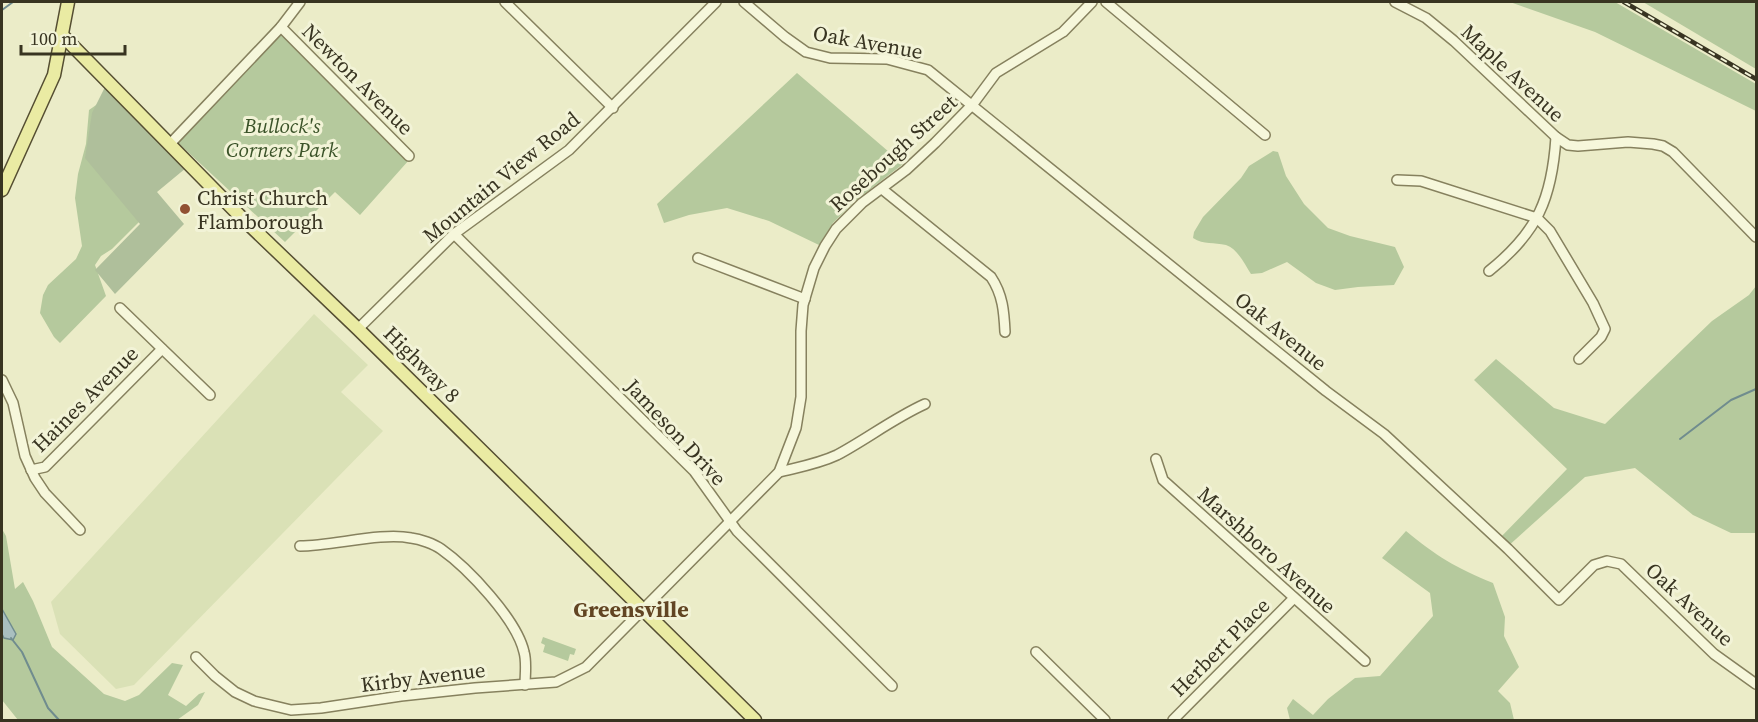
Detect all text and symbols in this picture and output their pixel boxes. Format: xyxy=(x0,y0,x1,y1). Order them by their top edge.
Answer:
street label: Newton Avenue xyxy=(296,17,420,141)
scale bar xyxy=(21,18,124,56)
street label: Oak Avenue xyxy=(811,18,925,66)
street label: Maple Avenue xyxy=(1455,18,1571,128)
text: 100 m xyxy=(30,26,77,51)
street label: Rosebough Street xyxy=(823,88,963,218)
street label: Mountain View Road xyxy=(416,105,586,249)
park label: Bullock's Corners Park xyxy=(226,111,338,164)
place label: Christ Church Flamborough xyxy=(197,183,328,236)
marker: Christ Church Flamborough xyxy=(178,202,192,216)
street label: Oak Avenue xyxy=(1229,285,1333,377)
street label: Highway 8 xyxy=(377,319,467,409)
street label: Haines Avenue xyxy=(25,339,145,459)
street label: Jameson Drive xyxy=(618,371,733,492)
street label: Marshboro Avenue xyxy=(1192,480,1342,620)
street label: Oak Avenue xyxy=(1640,556,1740,652)
street label: Herbert Place xyxy=(1164,591,1276,703)
district label: Greensville xyxy=(573,594,689,624)
street label: Kirby Avenue xyxy=(359,655,487,699)

